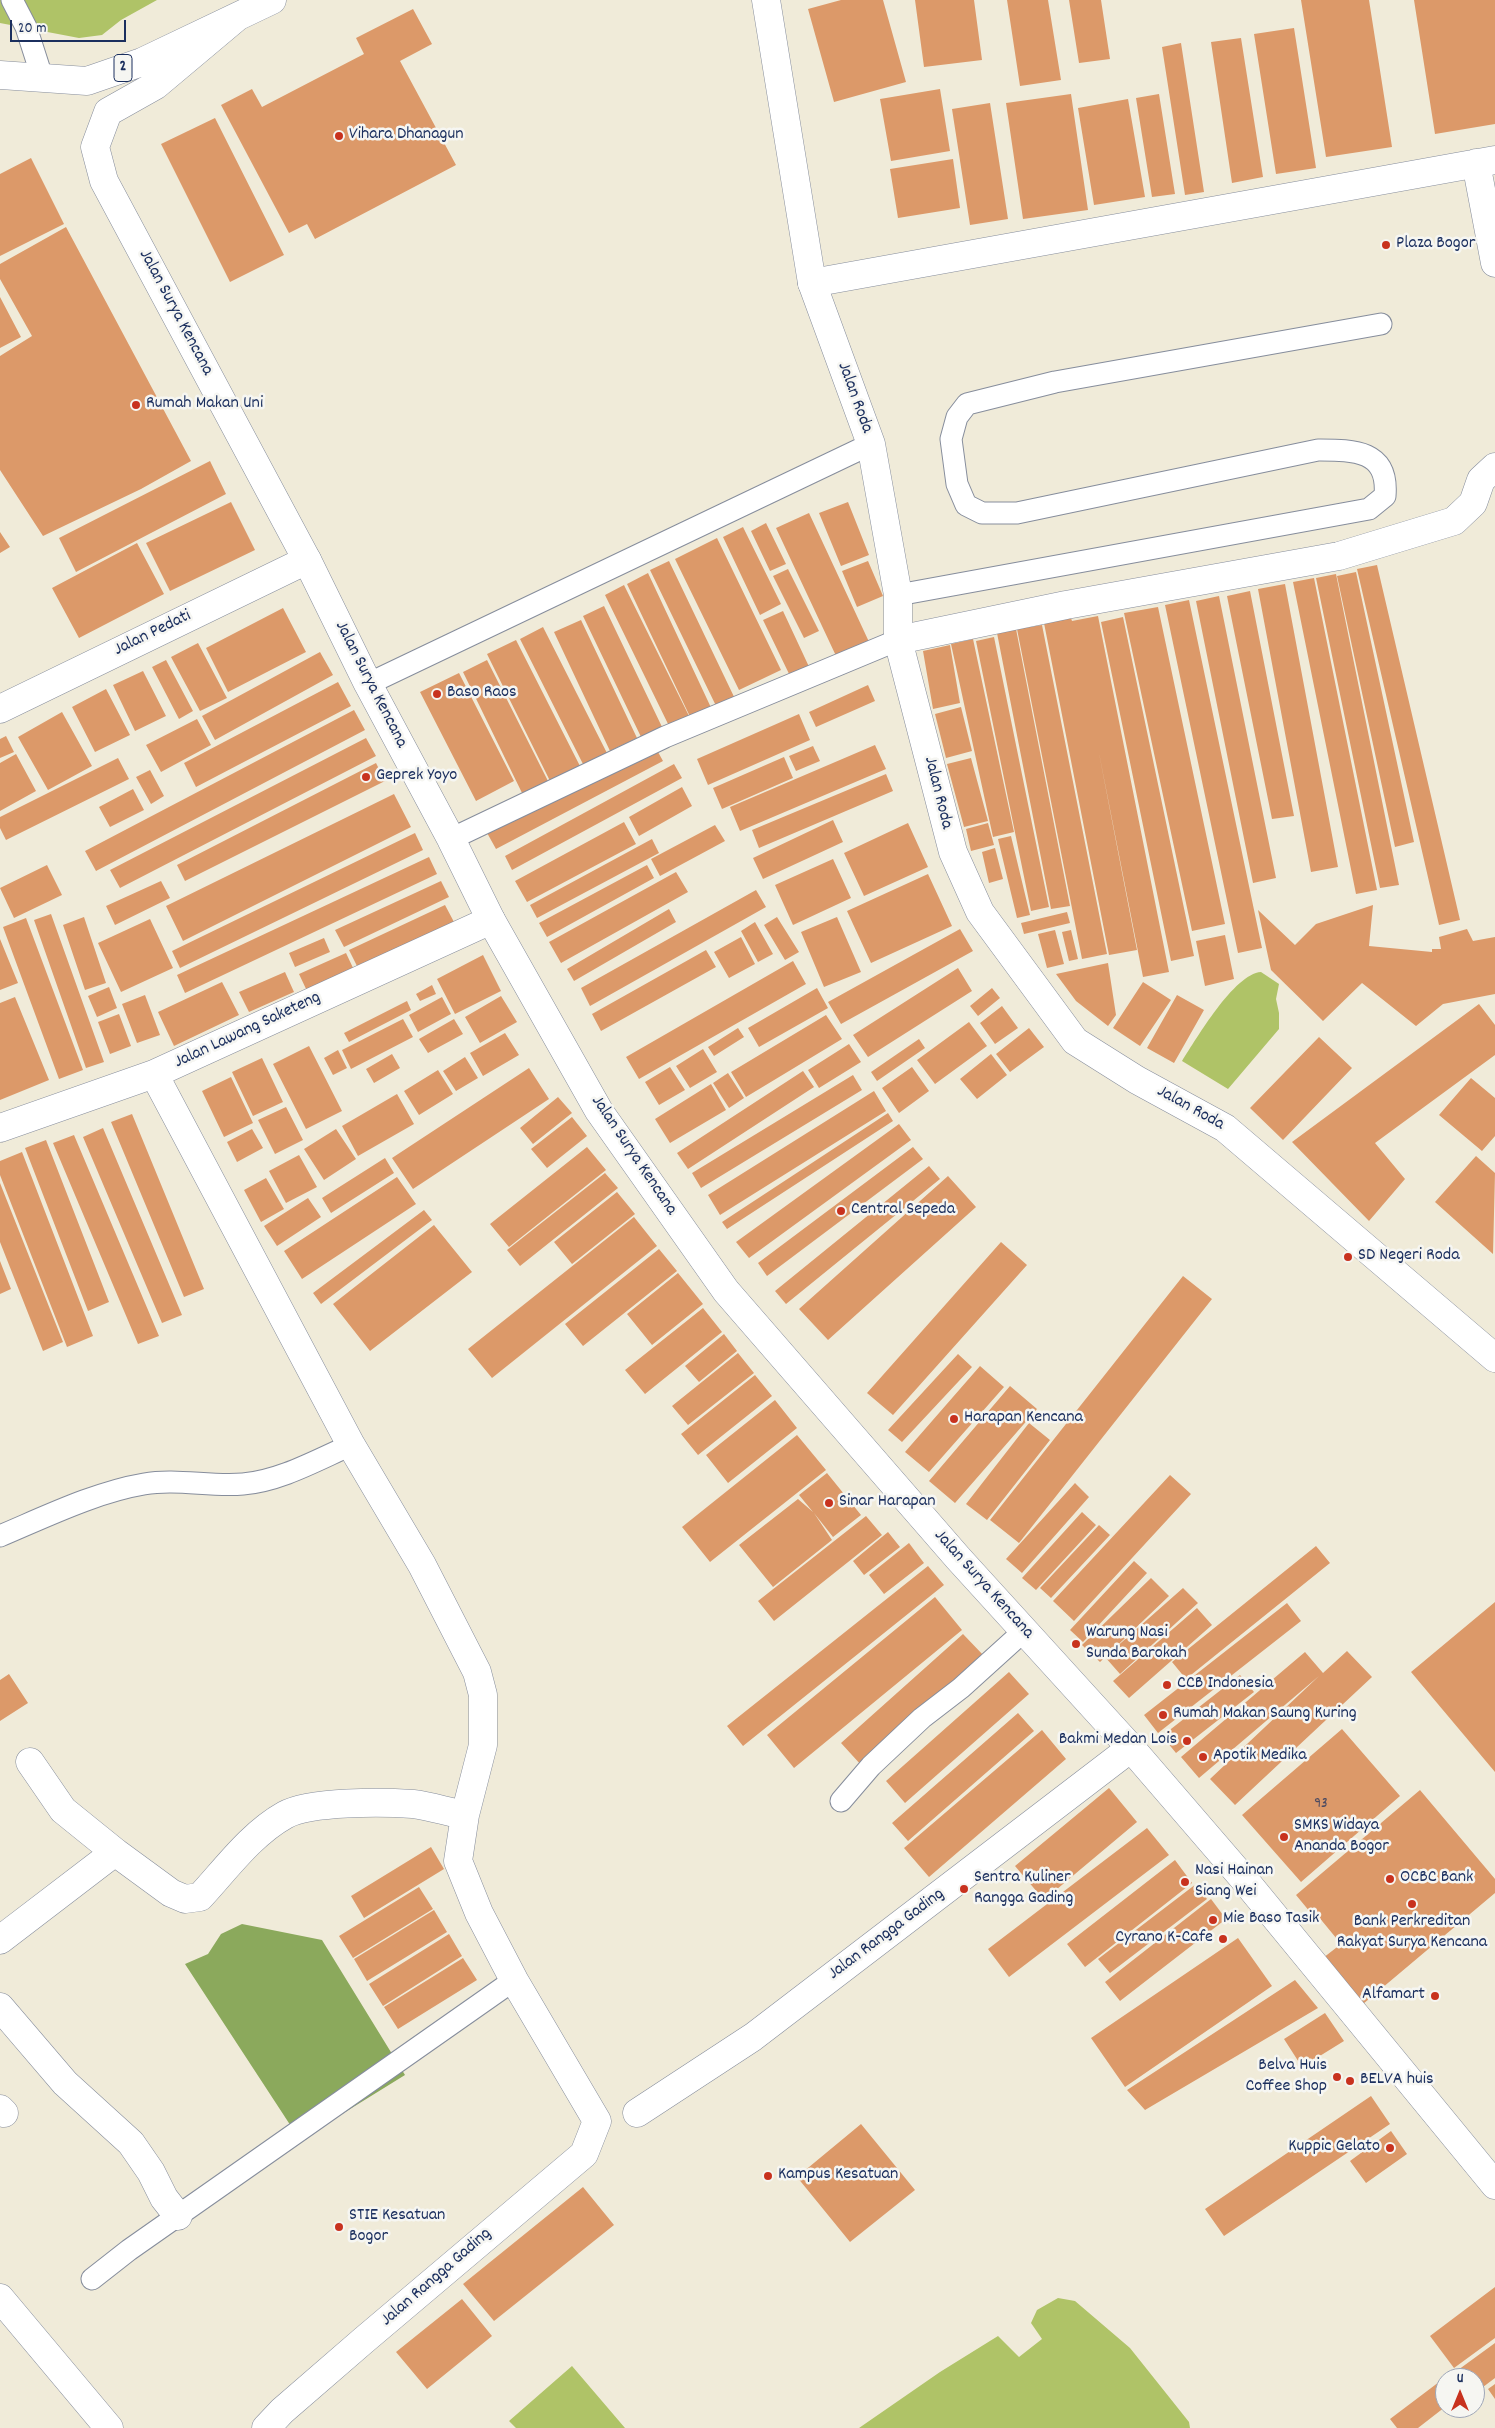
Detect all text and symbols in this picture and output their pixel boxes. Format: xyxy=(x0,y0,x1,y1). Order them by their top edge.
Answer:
scale bar xyxy=(12,10,129,42)
text: 20 m xyxy=(18,18,46,40)
road number: 2 xyxy=(114,54,132,82)
place label: Vihara Dhanagun xyxy=(349,125,464,147)
marker: Vihara Dhanagun xyxy=(333,130,345,142)
place label: Plaza Bogor xyxy=(1396,234,1475,256)
marker: Plaza Bogor xyxy=(1380,239,1392,251)
street label: Jalan Surya Kencana xyxy=(133,246,217,380)
street label: Jalan Roda xyxy=(831,360,877,436)
place label: Rumah Makan Uni xyxy=(146,394,263,416)
marker: Rumah Makan Uni xyxy=(130,399,142,411)
street label: Jalan Pedati xyxy=(111,606,195,662)
street label: Jalan Surya Kencana xyxy=(329,618,411,752)
place label: Baso Raos xyxy=(447,683,516,705)
marker: Baso Raos xyxy=(431,688,443,700)
street label: Jalan Roda xyxy=(918,755,956,831)
place label: Geprek Yoyo xyxy=(376,766,457,788)
marker: Geprek Yoyo xyxy=(360,771,372,783)
street label: Jalan Lawang Saketeng xyxy=(171,988,325,1074)
street label: Jalan Roda xyxy=(1152,1082,1228,1136)
street label: Jalan Surya Kencana xyxy=(585,1092,681,1220)
place label: Central Sepeda xyxy=(851,1200,955,1222)
marker: Central Sepeda xyxy=(835,1205,847,1217)
place label: SD Negeri Roda xyxy=(1358,1246,1460,1268)
marker: SD Negeri Roda xyxy=(1342,1251,1354,1263)
place label: Harapan Kencana xyxy=(964,1408,1083,1430)
marker: Harapan Kencana xyxy=(948,1413,960,1425)
place label: Sinar Harapan xyxy=(839,1492,936,1514)
marker: Sinar Harapan xyxy=(823,1497,835,1509)
street label: Jalan Surya Kencana xyxy=(928,1526,1038,1644)
place label: Warung Nasi Sunda Barokah xyxy=(1086,1623,1187,1666)
marker: Warung Nasi Sunda Barokah xyxy=(1070,1638,1082,1650)
place label: CCB Indonesia xyxy=(1177,1674,1273,1696)
marker: CCB Indonesia xyxy=(1161,1679,1173,1691)
place label: Rumah Makan Saung Kuring xyxy=(1173,1704,1357,1726)
marker: Rumah Makan Saung Kuring xyxy=(1157,1709,1169,1721)
place label: Bakmi Medan Lois xyxy=(1059,1730,1177,1752)
marker: Bakmi Medan Lois xyxy=(1181,1735,1193,1747)
place label: Apotik Medika xyxy=(1213,1746,1307,1768)
marker: Apotik Medika xyxy=(1197,1751,1209,1763)
house number: 93 xyxy=(1314,1796,1328,1814)
place label: SMKS Widaya Ananda Bogor xyxy=(1294,1816,1389,1858)
marker: SMKS Widaya Ananda Bogor xyxy=(1278,1831,1290,1843)
place label: Nasi Hainan Siang Wei xyxy=(1195,1861,1273,1904)
place label: Sentra Kuliner Rangga Gading xyxy=(974,1868,1073,1910)
place label: OCBC Bank xyxy=(1400,1868,1473,1890)
marker: OCBC Bank xyxy=(1384,1873,1396,1885)
marker: Nasi Hainan Siang Wei xyxy=(1179,1876,1191,1888)
marker: Sentra Kuliner Rangga Gading xyxy=(958,1883,970,1895)
street label: Jalan Rangga Gading xyxy=(825,1884,949,1986)
marker: Bank Perkreditan Rakyat Surya Kencana xyxy=(1406,1898,1418,1910)
place label: Mie Baso Tasik xyxy=(1223,1909,1319,1931)
place label: Bank Perkreditan Rakyat Surya Kencana xyxy=(1337,1912,1487,1955)
marker: Mie Baso Tasik xyxy=(1207,1914,1219,1926)
place label: Cyrano K-Cafe xyxy=(1115,1928,1213,1950)
marker: Cyrano K-Cafe xyxy=(1217,1933,1229,1945)
place label: Alfamart xyxy=(1362,1985,1425,2007)
marker: Alfamart xyxy=(1429,1990,1441,2002)
place label: Belva Huis Coffee Shop xyxy=(1245,2056,1327,2098)
place label: BELVA huis xyxy=(1360,2070,1434,2092)
marker: Belva Huis Coffee Shop xyxy=(1331,2071,1343,2083)
marker: BELVA huis xyxy=(1344,2075,1356,2087)
place label: Kuppic Gelato xyxy=(1288,2137,1380,2159)
marker: Kuppic Gelato xyxy=(1384,2142,1396,2154)
place label: Kampus Kesatuan xyxy=(778,2165,898,2187)
marker: Kampus Kesatuan xyxy=(762,2170,774,2182)
place label: STIE Kesatuan Bogor xyxy=(349,2206,445,2248)
marker: STIE Kesatuan Bogor xyxy=(333,2221,345,2233)
street label: Jalan Rangga Gading xyxy=(377,2224,497,2332)
north arrow xyxy=(1435,2368,1485,2418)
text: U xyxy=(1457,2369,1463,2389)

